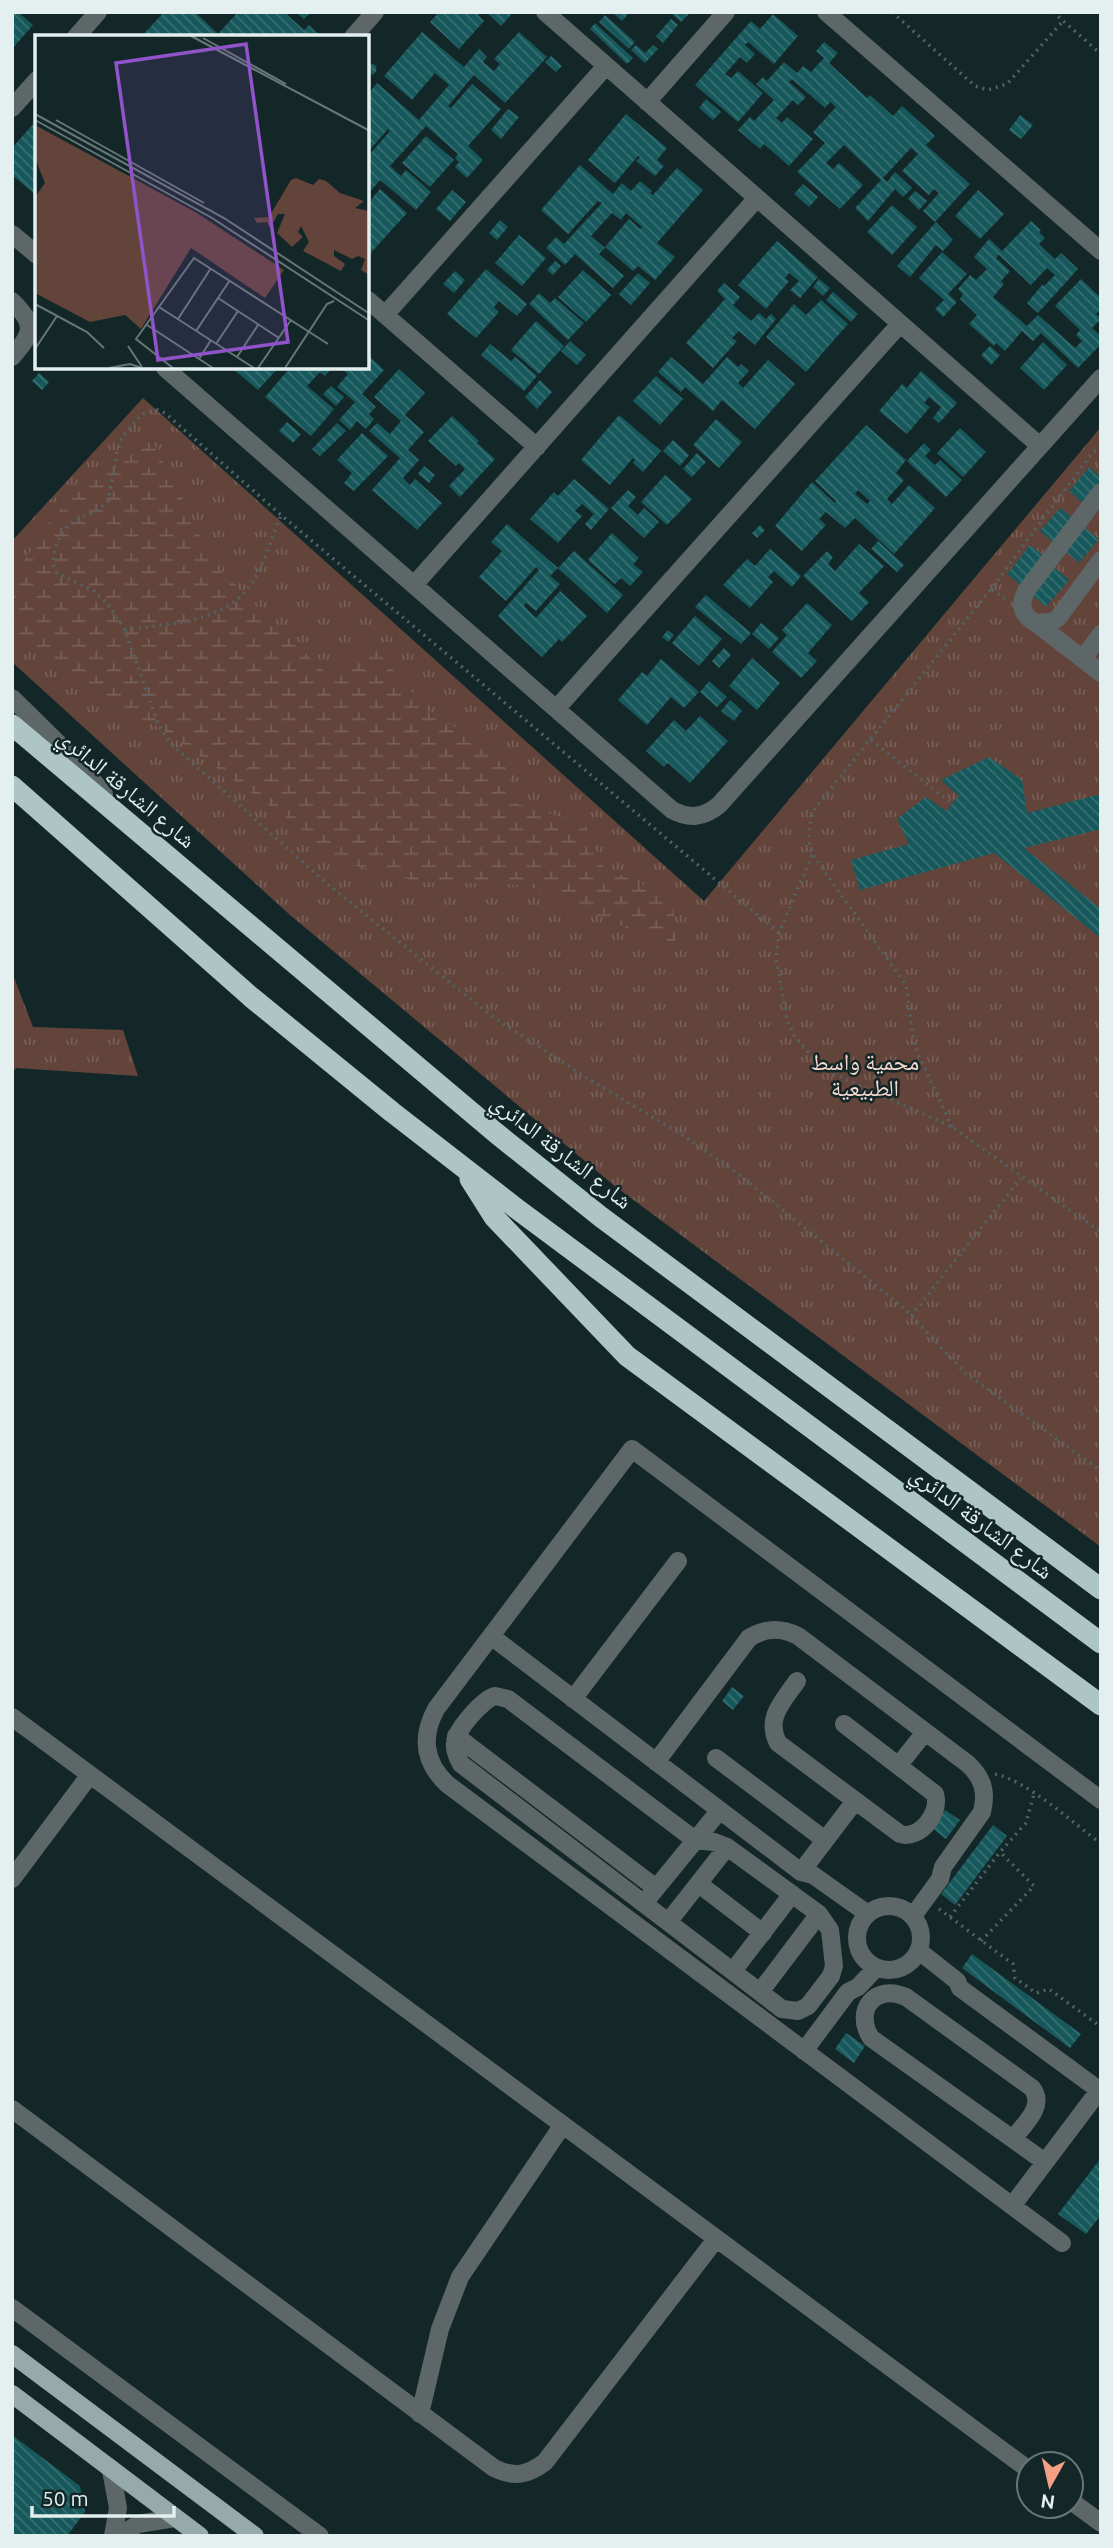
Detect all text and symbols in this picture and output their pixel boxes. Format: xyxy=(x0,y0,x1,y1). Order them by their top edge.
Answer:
inset map xyxy=(35,35,369,369)
street label: شارع الشارقة الدائري xyxy=(49,723,201,858)
park label: محمية واسط الطبيعية xyxy=(811,1049,919,1101)
street label: شارع الشارقة الدائري xyxy=(483,1088,637,1219)
street label: شارع الشارقة الدائري xyxy=(902,1461,1058,1589)
north arrow xyxy=(1015,2450,1085,2520)
scale bar xyxy=(32,2474,173,2518)
text: 50 m xyxy=(42,2486,89,2510)
text: N xyxy=(1039,2490,1056,2514)

